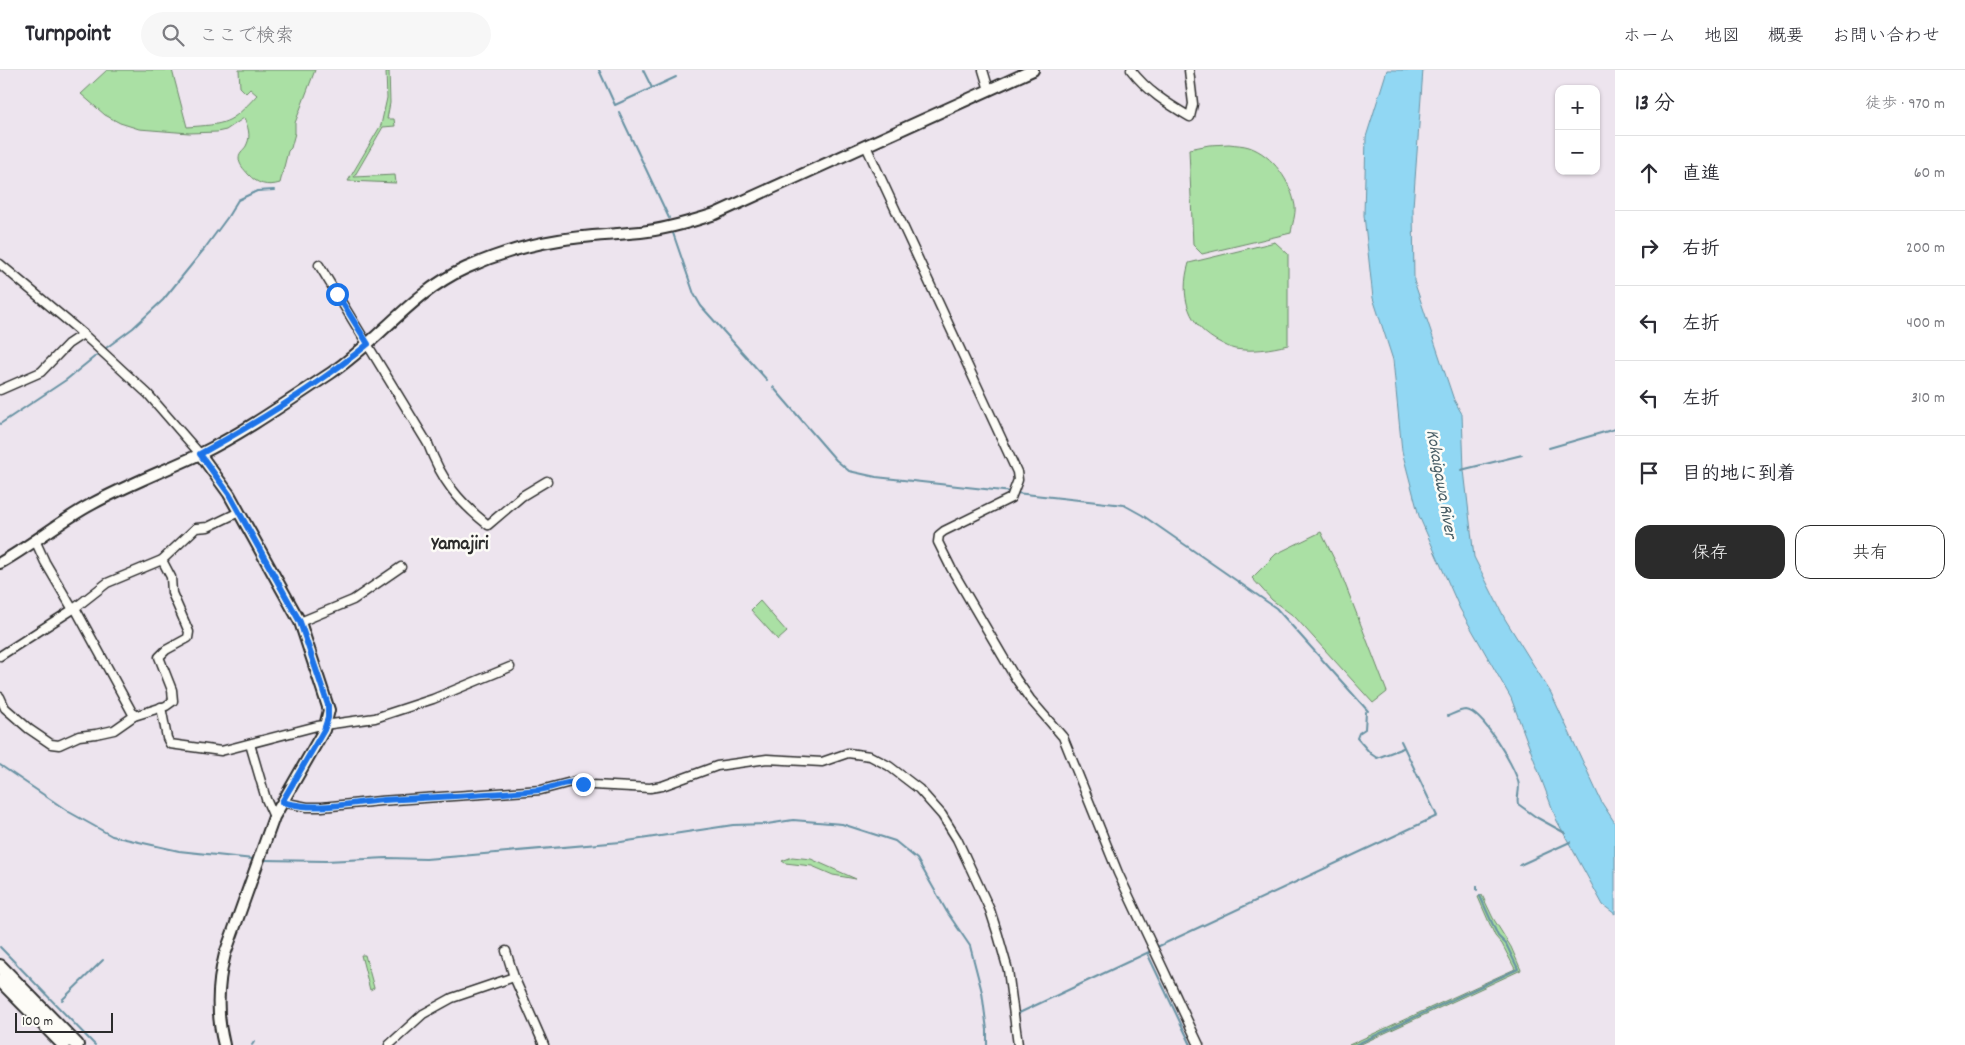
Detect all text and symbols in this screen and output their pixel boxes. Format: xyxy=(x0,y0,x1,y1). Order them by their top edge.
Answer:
search box xyxy=(141,12,491,57)
text: Turnpoint xyxy=(25,18,111,52)
icon: search xyxy=(159,21,187,49)
text: ここで検索 xyxy=(199,24,294,51)
text: ホーム xyxy=(1623,25,1676,50)
text: 地図 xyxy=(1704,25,1740,50)
text: 概要 xyxy=(1768,25,1804,50)
text: お問い合わせ xyxy=(1832,25,1940,50)
map controls xyxy=(1555,85,1600,175)
button: + xyxy=(1555,85,1600,130)
text: 13 分 xyxy=(1635,90,1675,120)
text: 徒歩 · 970 m xyxy=(1865,93,1945,116)
button: − xyxy=(1555,130,1600,175)
icon: ahead xyxy=(1635,159,1663,187)
text: 直進 xyxy=(1682,162,1720,189)
text: 60 m xyxy=(1914,162,1945,185)
icon: right xyxy=(1635,234,1663,262)
text: 右折 xyxy=(1682,237,1720,264)
text: 200 m xyxy=(1906,237,1945,260)
route start xyxy=(326,283,349,306)
icon: left xyxy=(1635,309,1663,337)
text: 左折 xyxy=(1682,312,1720,339)
text: 400 m xyxy=(1906,312,1945,335)
icon: left xyxy=(1635,384,1663,412)
text: 左折 xyxy=(1682,387,1720,414)
text: 310 m xyxy=(1911,387,1945,410)
water label: Kokaigawa River xyxy=(1418,428,1462,543)
icon: arrive xyxy=(1635,459,1663,487)
text: 目的地に到着 xyxy=(1682,462,1796,489)
button: 保存 xyxy=(1635,525,1785,579)
button: 共有 xyxy=(1795,525,1945,579)
district label: Yamajiri xyxy=(431,532,489,559)
route end xyxy=(572,773,595,796)
scale bar xyxy=(15,1010,112,1033)
text: 100 m xyxy=(22,1012,53,1032)

